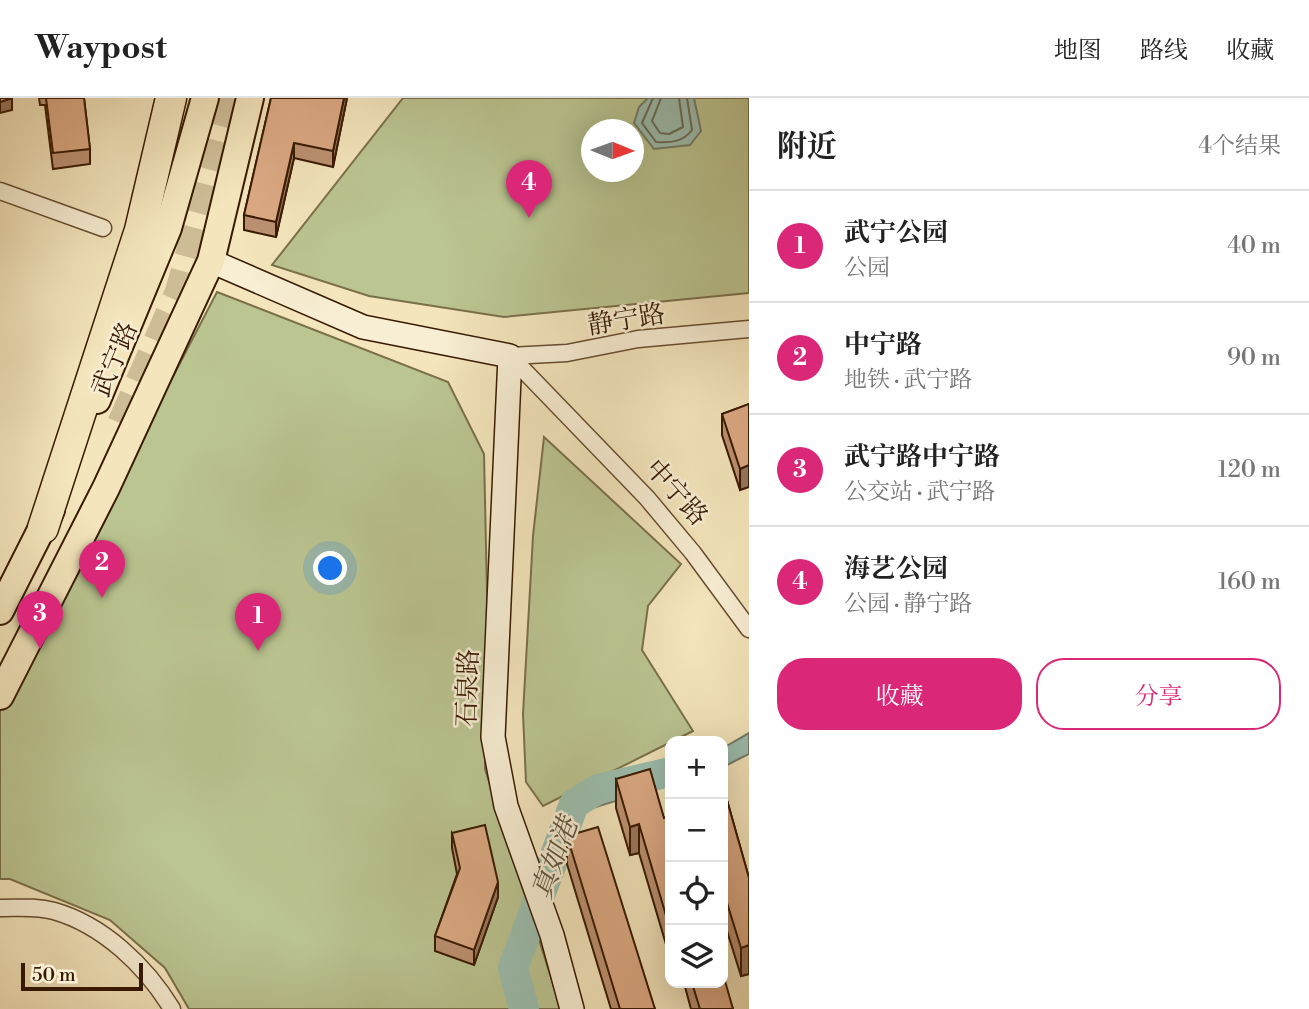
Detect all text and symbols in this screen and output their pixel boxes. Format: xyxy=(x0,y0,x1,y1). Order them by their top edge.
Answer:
text: Waypost xyxy=(35,28,167,69)
text: 地图 xyxy=(1054,36,1102,66)
text: 路线 xyxy=(1140,36,1188,66)
text: 收藏 xyxy=(1226,36,1274,66)
north arrow xyxy=(581,119,644,182)
text: 附近 xyxy=(777,128,837,166)
text: 4个结果 xyxy=(1198,132,1281,160)
pin: 4 xyxy=(506,160,552,218)
text: 武宁公园 xyxy=(844,217,948,249)
text: 1 xyxy=(794,232,806,260)
text: 40 m xyxy=(1227,232,1281,260)
text: 公园 xyxy=(844,254,890,282)
street label: 静宁路 xyxy=(585,298,667,342)
street label: 武宁路 xyxy=(85,317,145,402)
text: 中宁路 xyxy=(844,329,922,361)
text: 2 xyxy=(793,344,807,372)
text: 90 m xyxy=(1227,344,1281,372)
text: 地铁 · 武宁路 xyxy=(844,366,972,394)
text: 武宁路中宁路 xyxy=(844,441,1000,473)
street label: 中宁路 xyxy=(638,453,714,532)
text: 3 xyxy=(793,456,807,484)
text: 120 m xyxy=(1217,456,1281,484)
text: 公交站 · 武宁路 xyxy=(844,478,995,506)
pin: 2 xyxy=(79,540,125,598)
your location xyxy=(313,551,347,585)
text: 海艺公园 xyxy=(844,553,948,585)
text: 4 xyxy=(792,568,808,596)
text: 160 m xyxy=(1218,568,1281,596)
text: 公园 · 静宁路 xyxy=(844,590,972,618)
pin: 3 xyxy=(17,591,63,649)
pin: 1 xyxy=(235,593,281,651)
street label: 石泉路 xyxy=(451,648,485,728)
button: 收藏 xyxy=(777,658,1022,730)
button: 分享 xyxy=(1036,658,1281,730)
map controls xyxy=(665,736,728,988)
button: + xyxy=(665,736,728,799)
button: − xyxy=(665,799,728,862)
water label: 真如港 xyxy=(525,809,588,904)
button: locate xyxy=(665,862,728,925)
button: layers xyxy=(665,925,728,988)
scale bar xyxy=(21,960,144,992)
text: 50 m xyxy=(32,963,76,987)

